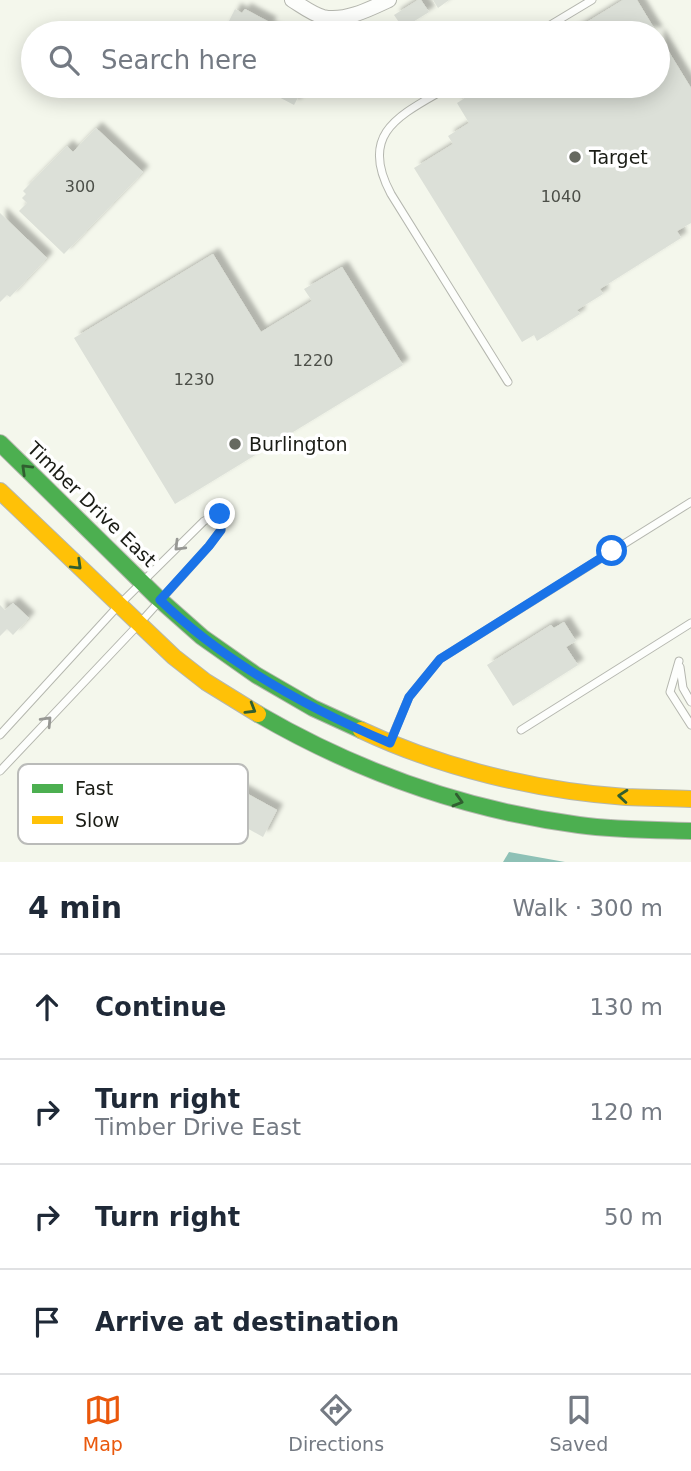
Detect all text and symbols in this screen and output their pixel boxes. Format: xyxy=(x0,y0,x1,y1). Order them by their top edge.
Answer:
search box xyxy=(21,21,670,98)
icon: search xyxy=(45,41,83,79)
text: Search here xyxy=(101,45,257,75)
place label: Target xyxy=(588,146,648,168)
marker: Target xyxy=(567,149,583,165)
house number: 300 xyxy=(65,177,95,196)
house number: 1040 xyxy=(541,187,581,206)
house number: 1220 xyxy=(293,351,333,370)
house number: 1230 xyxy=(174,370,214,389)
place label: Burlington xyxy=(249,433,348,455)
street label: Timber Drive East xyxy=(22,436,161,571)
marker: Burlington xyxy=(227,436,243,452)
one-way arrow xyxy=(21,464,34,477)
route end xyxy=(204,498,235,529)
route start xyxy=(596,535,627,566)
one-way arrow xyxy=(175,537,188,550)
one-way arrow xyxy=(68,556,81,569)
one-way arrow xyxy=(243,701,256,714)
one-way arrow xyxy=(38,716,51,729)
legend xyxy=(18,764,248,844)
text: Fast xyxy=(75,777,113,799)
one-way arrow xyxy=(617,789,628,804)
one-way arrow xyxy=(452,792,464,807)
text: Slow xyxy=(75,809,120,831)
text: 4 min xyxy=(28,890,122,925)
text: Walk · 300 m xyxy=(512,895,663,921)
icon: ahead xyxy=(28,988,66,1026)
text: Continue xyxy=(95,992,226,1022)
text: 130 m xyxy=(589,994,663,1020)
text: Turn right xyxy=(95,1084,240,1114)
icon: right xyxy=(28,1093,66,1131)
text: 120 m xyxy=(589,1099,663,1125)
text: Timber Drive East xyxy=(95,1114,301,1140)
icon: right xyxy=(28,1198,66,1236)
text: Turn right xyxy=(95,1202,240,1232)
text: 50 m xyxy=(604,1204,663,1230)
icon: arrive xyxy=(28,1303,66,1341)
text: Arrive at destination xyxy=(95,1307,399,1337)
tab: Map xyxy=(83,1391,123,1455)
tab: Directions xyxy=(288,1391,384,1455)
tab: Saved xyxy=(550,1391,608,1455)

